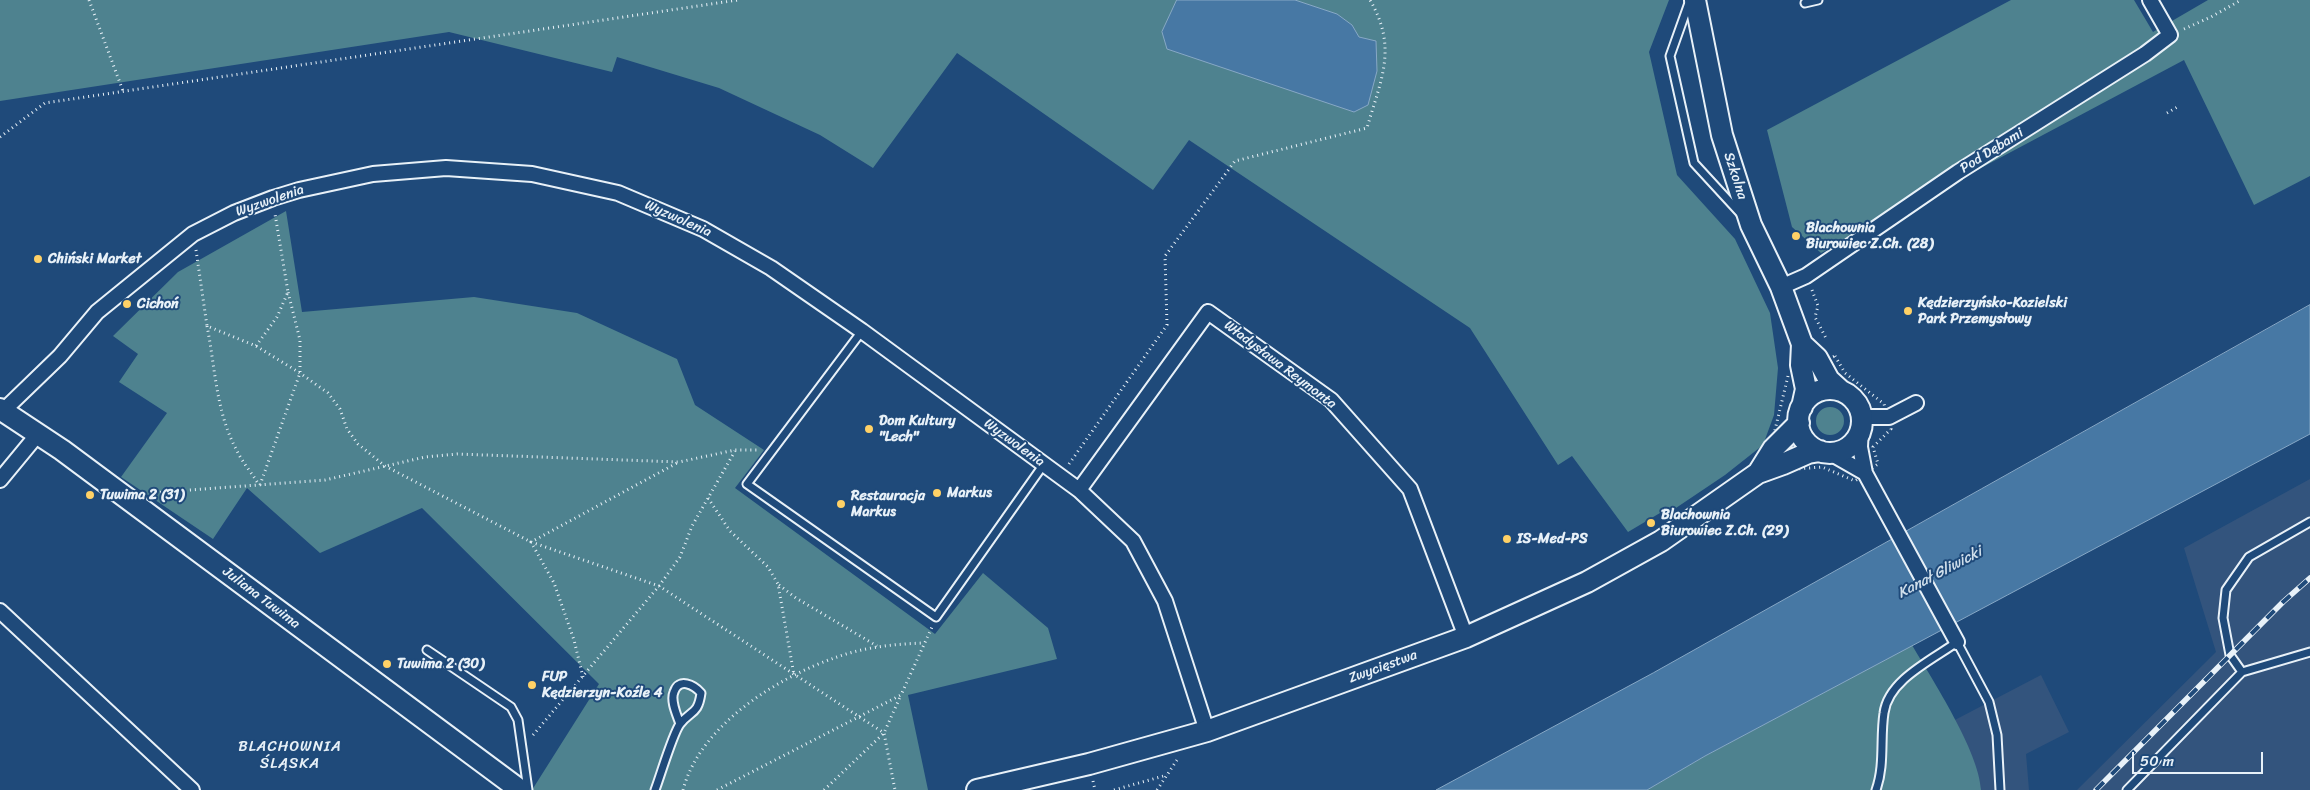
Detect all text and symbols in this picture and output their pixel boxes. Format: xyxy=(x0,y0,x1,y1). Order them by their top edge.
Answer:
street label: Pod Dębami xyxy=(1957,125,2027,177)
street label: Szkolna xyxy=(1720,150,1750,202)
street label: Wyzwolenia xyxy=(234,181,306,221)
street label: Wyzwolenia xyxy=(642,197,714,241)
place label: Blachownia Biurowiec Z.Ch. (28) xyxy=(1806,220,1933,252)
marker: Blachownia Biurowiec Z.Ch. (28) xyxy=(1790,230,1802,242)
place label: Chiński Market xyxy=(48,251,141,267)
marker: Chiński Market xyxy=(32,253,44,265)
place label: Kędzierzyńsko-Kozielski Park Przemysłowy xyxy=(1918,295,2067,328)
place label: Cichoń xyxy=(137,296,179,312)
marker: Cichoń xyxy=(121,298,133,310)
marker: Kędzierzyńsko-Kozielski Park Przemysłowy xyxy=(1902,305,1914,317)
street label: Władysława Reymonta xyxy=(1221,317,1339,413)
place label: Dom Kultury "Lech" xyxy=(879,413,956,446)
street label: Wyzwolenia xyxy=(980,415,1048,471)
marker: Dom Kultury "Lech" xyxy=(863,423,875,435)
place label: Markus xyxy=(947,485,992,501)
place label: Tuwima 2 (31) xyxy=(100,487,184,503)
marker: Markus xyxy=(931,487,943,499)
place label: Restauracja Markus xyxy=(851,488,925,520)
marker: Tuwima 2 (31) xyxy=(84,489,96,501)
marker: Restauracja Markus xyxy=(835,498,847,510)
place label: Blachownia Biurowiec Z.Ch. (29) xyxy=(1661,507,1788,540)
marker: Blachownia Biurowiec Z.Ch. (29) xyxy=(1645,517,1657,529)
place label: IS-Med-PS xyxy=(1517,531,1588,547)
marker: IS-Med-PS xyxy=(1501,533,1513,545)
water label: Kanał Gliwicki xyxy=(1895,543,1985,603)
street label: Juliana Tuwima xyxy=(219,563,303,633)
street label: Zwycięstwa xyxy=(1346,647,1420,687)
place label: Tuwima 2 (30) xyxy=(397,656,484,672)
marker: Tuwima 2 (30) xyxy=(381,658,393,670)
place label: FUP Kędzierzyn-Koźle 4 xyxy=(542,669,662,702)
marker: FUP Kędzierzyn-Koźle 4 xyxy=(526,679,538,691)
district label: BLACHOWNIA ŚLĄSKA xyxy=(238,738,342,773)
scale bar xyxy=(2135,742,2266,774)
text: 50 m xyxy=(2140,748,2174,774)

